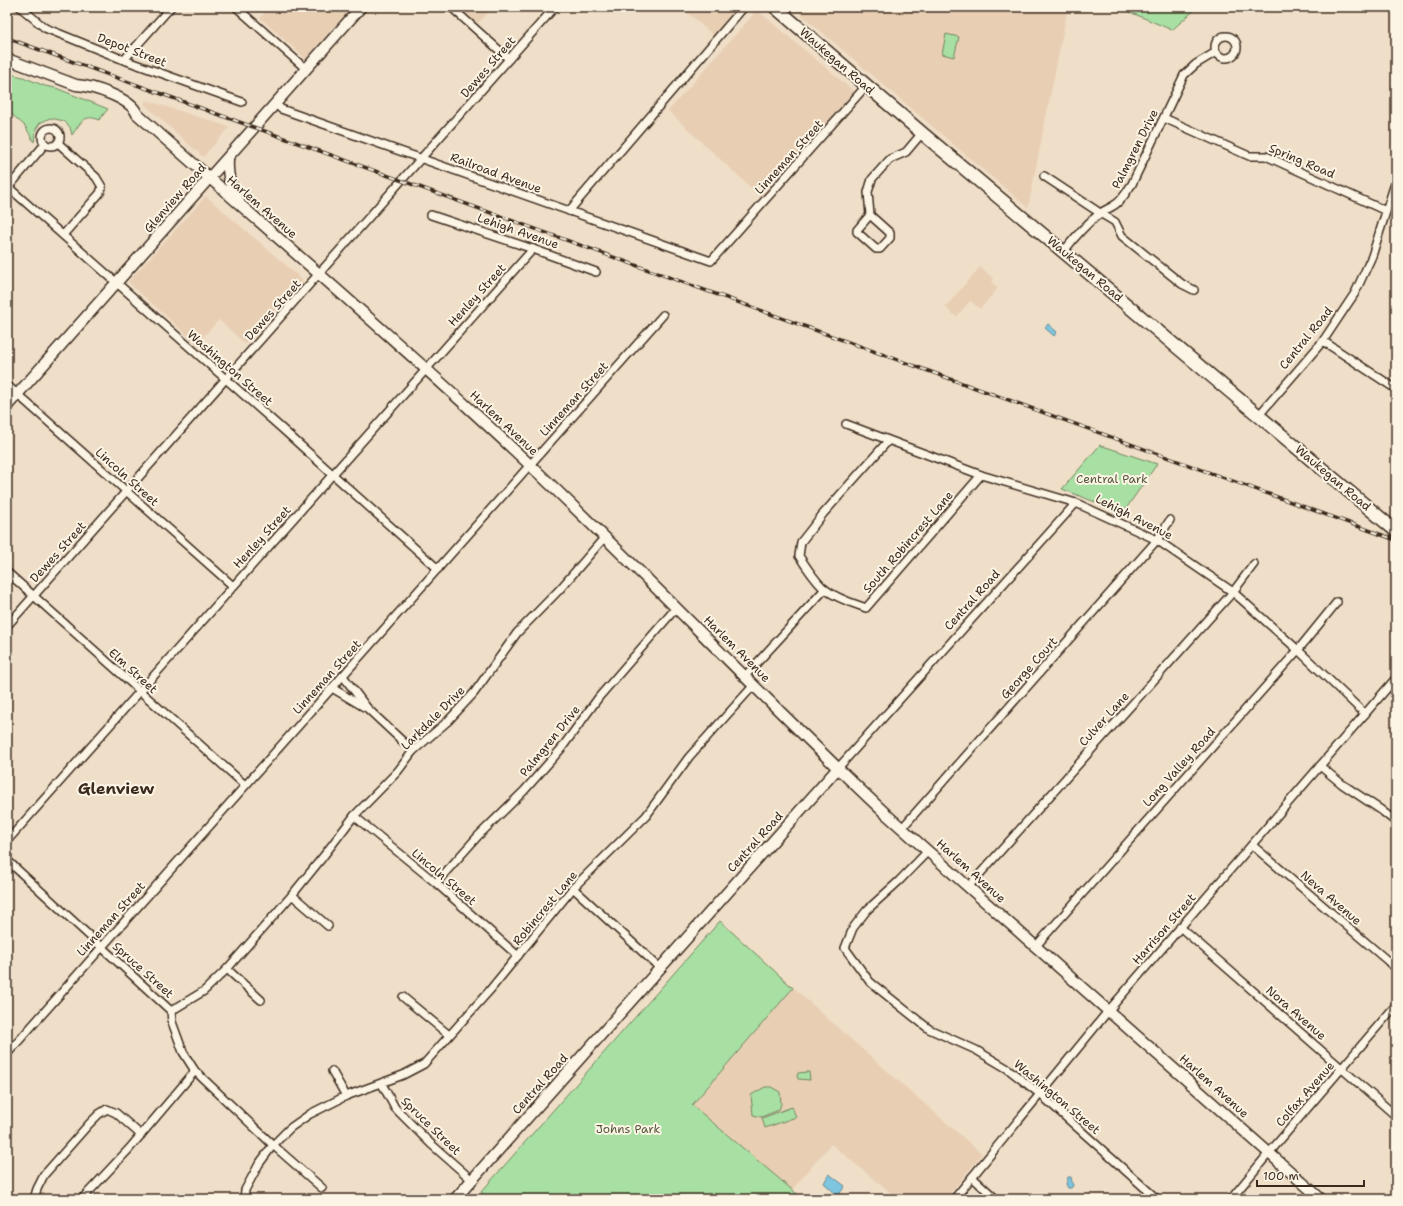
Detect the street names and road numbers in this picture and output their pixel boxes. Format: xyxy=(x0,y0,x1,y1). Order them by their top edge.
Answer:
street label: Waukegan Road xyxy=(796,24,878,98)
street label: Depot Street xyxy=(95,29,169,71)
street label: Dewes Street xyxy=(457,33,519,101)
street label: Palmgren Drive xyxy=(1108,106,1162,192)
street label: Linneman Street xyxy=(751,116,827,198)
street label: Spring Road xyxy=(1266,140,1338,182)
street label: Railroad Avenue xyxy=(448,149,544,197)
street label: Glenview Road xyxy=(140,160,210,236)
street label: Harlem Avenue xyxy=(223,172,301,242)
street label: Lehigh Avenue xyxy=(475,210,561,252)
street label: Waukegan Road xyxy=(1044,232,1127,306)
street label: Henley Street xyxy=(445,260,509,330)
street label: Dewes Street xyxy=(241,276,305,344)
street label: Central Road xyxy=(1276,303,1336,373)
street label: Washington Street xyxy=(184,326,276,410)
street label: Linneman Street xyxy=(536,358,612,440)
street label: Harlem Avenue xyxy=(466,387,542,459)
street label: Waukegan Road xyxy=(1292,441,1375,515)
street label: Lincoln Street xyxy=(92,444,162,510)
street label: South Robincrest Lane xyxy=(859,487,957,596)
street label: Lehigh Avenue xyxy=(1093,491,1176,543)
street label: Henley Street xyxy=(230,502,294,572)
street label: Dewes Street xyxy=(26,518,90,586)
street label: Central Road xyxy=(941,566,1004,634)
street label: Harlem Avenue xyxy=(700,612,774,686)
street label: George Court xyxy=(997,634,1061,702)
street label: Linneman Street xyxy=(289,636,365,718)
street label: Elm Street xyxy=(105,645,161,697)
street label: Larkdale Drive xyxy=(398,682,469,753)
street label: Culver Lane xyxy=(1075,688,1133,750)
street label: Palmgren Drive xyxy=(516,702,584,780)
street label: Long Valley Road xyxy=(1139,724,1219,810)
street label: Central Road xyxy=(724,808,787,876)
street label: Harlem Avenue xyxy=(933,836,1009,907)
street label: Lincoln Street xyxy=(408,845,480,909)
street label: Robincrest Lane xyxy=(509,867,581,949)
street label: Neva Avenue xyxy=(1297,867,1365,929)
street label: Linneman Street xyxy=(73,878,149,960)
street label: Harrison Street xyxy=(1129,890,1199,968)
street label: Spruce Street xyxy=(109,938,177,1002)
street label: Nora Avenue xyxy=(1262,982,1330,1044)
street label: Central Road xyxy=(509,1050,572,1118)
street label: Harlem Avenue xyxy=(1176,1051,1252,1122)
street label: Washington Street xyxy=(1010,1056,1104,1138)
street label: Colfax Avenue xyxy=(1272,1058,1338,1130)
street label: Spruce Street xyxy=(398,1093,464,1159)

